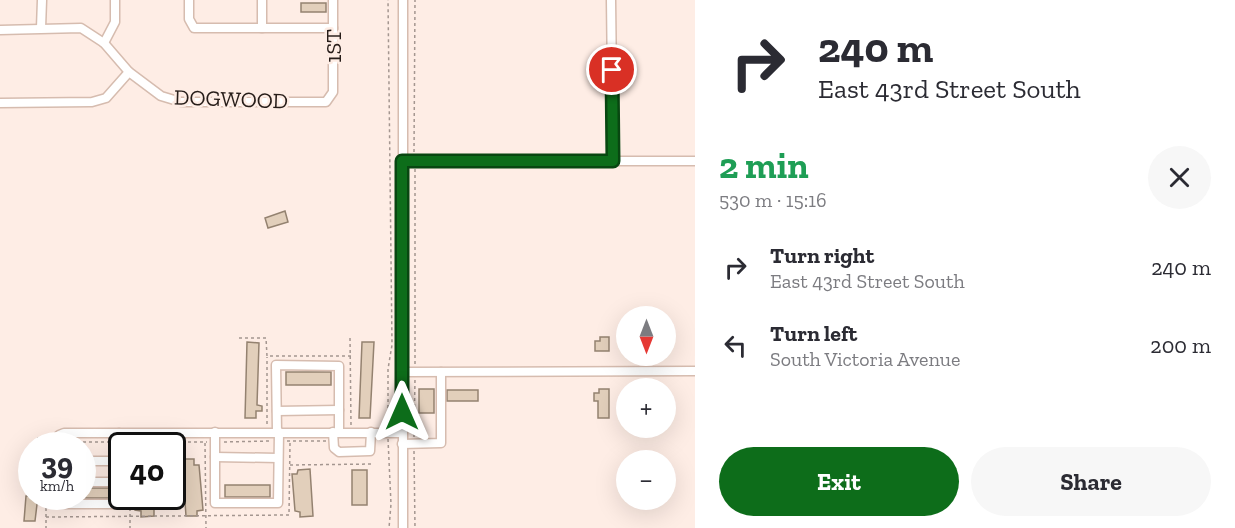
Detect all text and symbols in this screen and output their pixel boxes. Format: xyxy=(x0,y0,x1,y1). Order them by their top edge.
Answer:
text: 240 m xyxy=(818,22,933,73)
icon: right xyxy=(719,24,797,102)
street label: 1ST xyxy=(320,29,347,63)
pin xyxy=(586,44,637,95)
icon: arrive xyxy=(595,53,628,86)
text: East 43rd Street South xyxy=(818,73,1081,105)
street label: DOGWOOD xyxy=(174,84,288,114)
text: 2 min xyxy=(719,144,809,187)
button: close xyxy=(1148,146,1211,209)
text: 530 m · 15:16 xyxy=(719,188,827,212)
text: Turn right xyxy=(770,242,874,269)
icon: right xyxy=(719,251,752,284)
text: 240 m xyxy=(1151,254,1211,281)
text: East 43rd Street South xyxy=(770,269,965,293)
north arrow xyxy=(616,306,676,366)
map controls xyxy=(616,306,676,510)
text: Turn left xyxy=(770,320,857,347)
icon: left xyxy=(719,329,752,362)
text: 200 m xyxy=(1150,332,1211,359)
text: South Victoria Avenue xyxy=(770,347,960,371)
button: + xyxy=(616,378,676,438)
position arrow xyxy=(370,380,434,444)
speed limit sign: 40 xyxy=(108,432,186,510)
text: 39 xyxy=(41,446,73,482)
button: Exit xyxy=(719,447,959,516)
button: Share xyxy=(971,447,1211,516)
button: − xyxy=(616,450,676,510)
text: km/h xyxy=(40,477,74,495)

